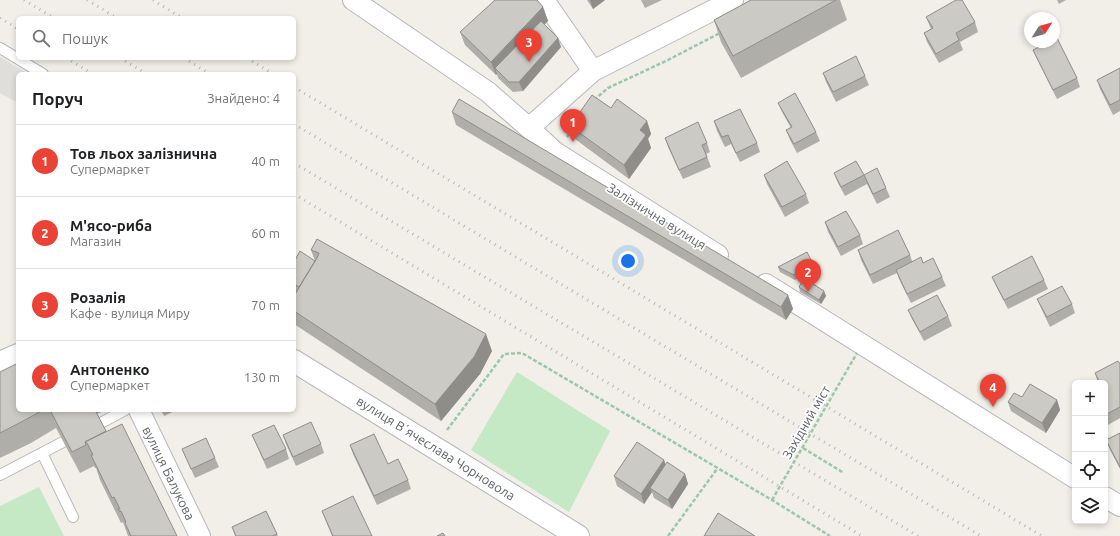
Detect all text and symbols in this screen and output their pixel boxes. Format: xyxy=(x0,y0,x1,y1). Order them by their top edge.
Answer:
north arrow xyxy=(1024,12,1060,48)
search box xyxy=(16,16,296,60)
icon: search xyxy=(30,27,52,49)
pin: 3 xyxy=(516,29,542,62)
text: Пошук xyxy=(62,30,108,47)
text: Поруч xyxy=(32,89,83,108)
text: Знайдено: 4 xyxy=(207,91,280,105)
pin: 1 xyxy=(560,109,586,142)
text: Тов льох залізнична xyxy=(70,145,217,162)
text: 1 xyxy=(41,154,49,168)
text: 40 m xyxy=(251,154,280,168)
text: Супермаркет xyxy=(70,162,150,176)
street label: Залізнична вулиця xyxy=(605,180,709,252)
text: М'ясо-риба xyxy=(70,217,152,234)
text: 2 xyxy=(41,226,49,240)
text: 60 m xyxy=(251,226,280,240)
text: Магазин xyxy=(70,234,121,248)
your location xyxy=(618,251,638,271)
pin: 2 xyxy=(795,259,821,292)
text: Розалія xyxy=(70,289,126,306)
text: 3 xyxy=(41,298,49,312)
text: 70 m xyxy=(251,298,280,312)
text: Кафе · вулиця Миру xyxy=(70,306,190,320)
text: Антоненко xyxy=(70,361,149,378)
text: 4 xyxy=(41,370,49,384)
text: 130 m xyxy=(244,370,280,384)
pin: 4 xyxy=(980,374,1006,407)
text: Супермаркет xyxy=(70,378,150,392)
map controls xyxy=(1072,380,1108,524)
button: + xyxy=(1072,380,1108,416)
street label: Західний міст xyxy=(779,383,833,461)
street label: вулиця Вʼячеслава Чорновола xyxy=(354,393,518,503)
button: − xyxy=(1072,416,1108,452)
street label: вулиця Балукова xyxy=(140,424,198,522)
button: locate xyxy=(1072,452,1108,488)
button: layers xyxy=(1072,488,1108,524)

